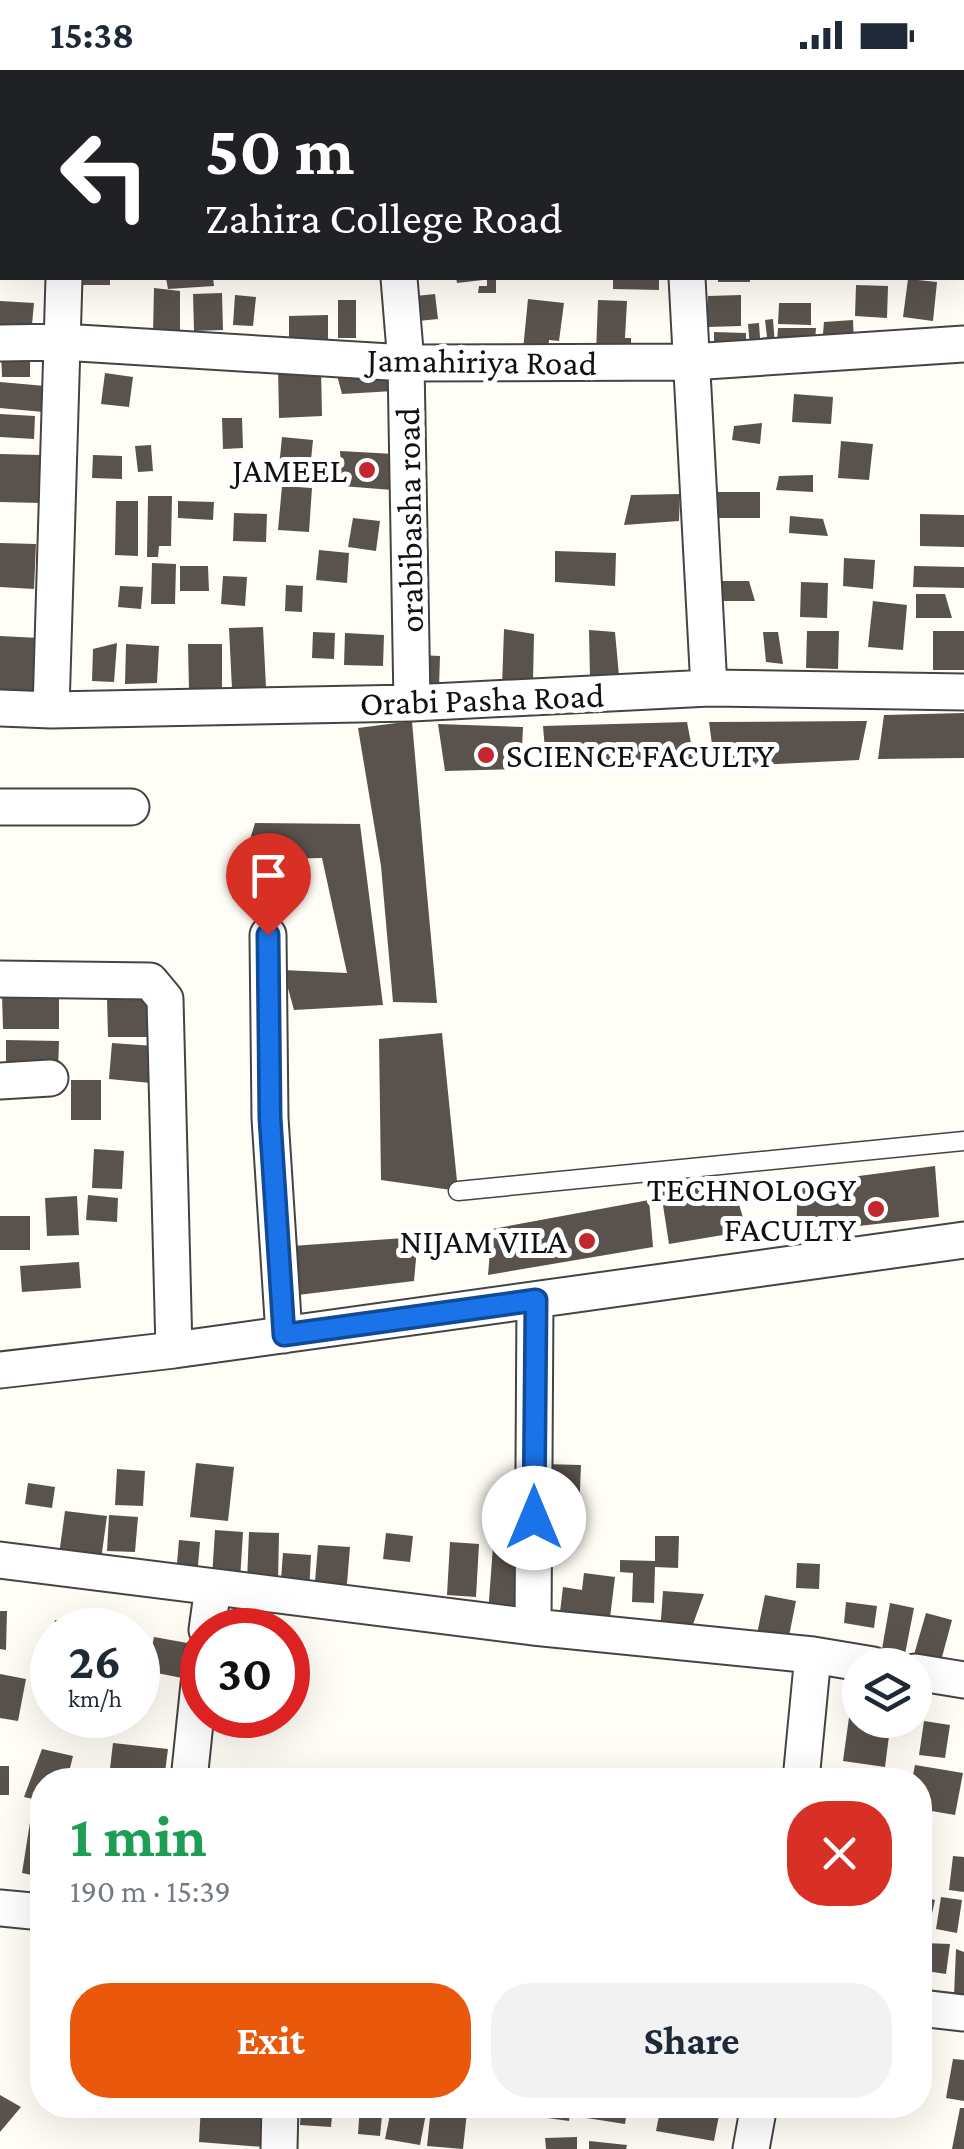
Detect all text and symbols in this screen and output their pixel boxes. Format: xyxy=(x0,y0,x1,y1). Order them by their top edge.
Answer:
text: 15:38 xyxy=(50,14,134,56)
icon: left xyxy=(40,110,170,240)
text: 50 m xyxy=(205,111,355,189)
text: Zahira College Road xyxy=(205,193,563,243)
street label: Jamahiriya Road xyxy=(364,340,597,383)
street label: orabibasha road xyxy=(388,407,431,633)
place label: JAMEEL xyxy=(229,451,348,490)
marker: JAMEEL xyxy=(356,459,378,481)
street label: Orabi Pasha Road xyxy=(359,676,605,723)
place label: SCIENCE FACULTY xyxy=(506,736,775,775)
marker: SCIENCE FACULTY xyxy=(475,744,497,766)
pin xyxy=(226,833,311,936)
icon: arrive xyxy=(241,848,296,903)
place label: TECHNOLOGY FACULTY xyxy=(647,1170,857,1249)
marker: TECHNOLOGY FACULTY xyxy=(865,1198,887,1220)
place label: NIJAM VILA xyxy=(399,1222,567,1261)
marker: NIJAM VILA xyxy=(576,1230,598,1252)
position arrow xyxy=(482,1466,586,1570)
speed limit sign: 30 xyxy=(180,1608,310,1738)
text: 26 xyxy=(69,1633,121,1689)
map controls xyxy=(842,1648,932,1738)
button: layers xyxy=(842,1648,932,1738)
text: km/h xyxy=(68,1685,122,1712)
button: close xyxy=(787,1801,892,1906)
text: 1 min xyxy=(70,1802,207,1869)
text: 190 m · 15:39 xyxy=(70,1873,231,1909)
button: Exit xyxy=(70,1983,471,2098)
button: Share xyxy=(491,1983,892,2098)

